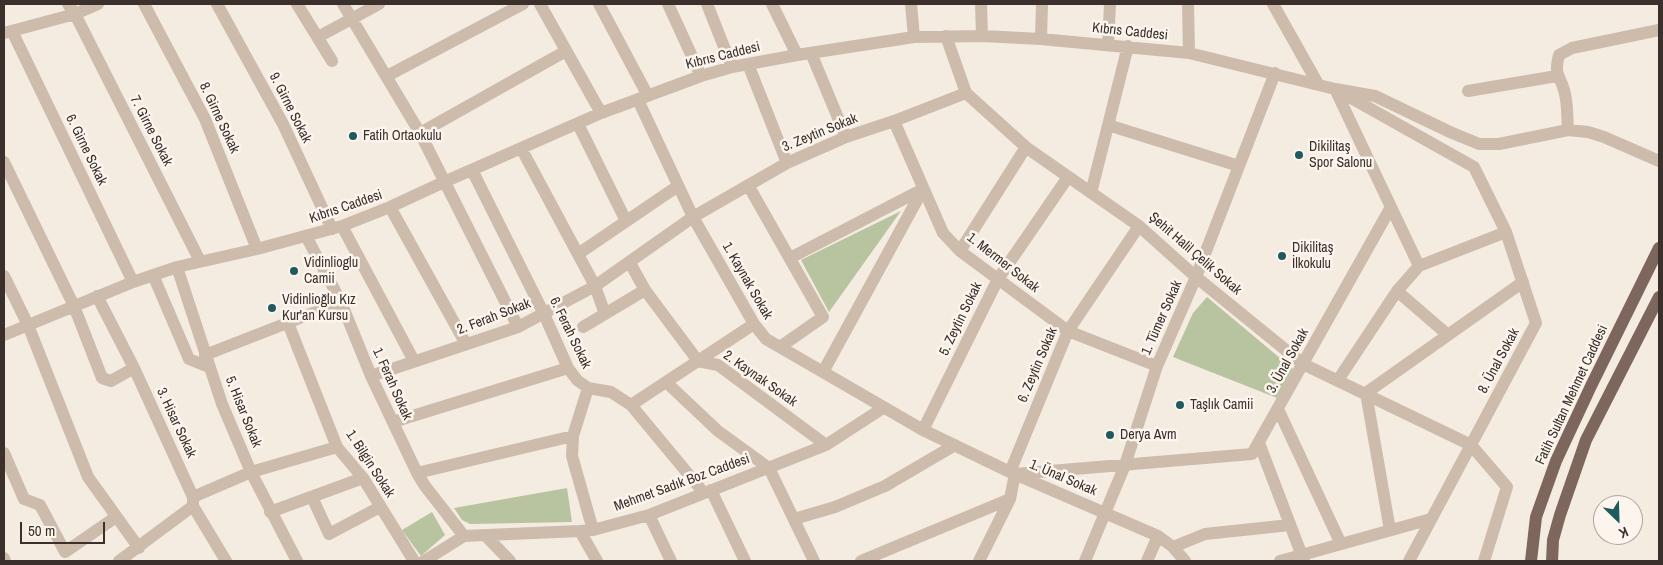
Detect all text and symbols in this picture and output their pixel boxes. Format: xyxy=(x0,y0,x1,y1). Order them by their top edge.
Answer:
street label: Kıbrıs Caddesi xyxy=(1091,20,1169,44)
street label: Kıbrıs Caddesi xyxy=(684,39,762,73)
street label: 9. Girne Sokak xyxy=(265,70,315,146)
street label: 8. Girne Sokak xyxy=(195,80,243,156)
street label: 7. Girne Sokak xyxy=(126,93,176,169)
street label: 3. Zeytin Sokak xyxy=(780,110,860,156)
street label: 6. Girne Sokak xyxy=(62,112,110,188)
place label: Fatih Ortaokulu xyxy=(363,128,442,144)
marker: Fatih Ortaokulu xyxy=(347,130,359,142)
place label: Dikilitaş Spor Salonu xyxy=(1309,139,1372,172)
marker: Dikilitaş Spor Salonu xyxy=(1293,149,1305,161)
street label: Kıbrıs Caddesi xyxy=(307,187,385,227)
street label: Şehit Halil Çelik Sokak xyxy=(1145,209,1245,299)
street label: 1. Mermer Sokak xyxy=(963,229,1043,297)
street label: 1. Kaynak Sokak xyxy=(718,239,776,323)
place label: Dikilitaş İlkokulu xyxy=(1292,240,1333,272)
marker: Dikilitaş İlkokulu xyxy=(1276,250,1288,262)
place label: Vidinlioglu Camii xyxy=(304,255,358,288)
marker: Vidinlioglu Camii xyxy=(288,265,300,277)
street label: 1. Tümer Sokak xyxy=(1138,278,1186,358)
street label: 5. Zeytin Sokak xyxy=(936,279,986,359)
place label: Vidinlioğlu Kız Kur'an Kursu xyxy=(282,292,356,324)
street label: 2. Ferah Sokak xyxy=(455,295,533,339)
street label: 6. Ferah Sokak xyxy=(546,295,594,371)
marker: Vidinlioğlu Kız Kur'an Kursu xyxy=(266,302,278,314)
street label: Fatih Sultan Mehmet Caddesi xyxy=(1532,323,1612,467)
street label: 6. Zeytin Sokak xyxy=(1015,325,1061,405)
street label: 3. Ünal Sokak xyxy=(1263,326,1313,396)
street label: 8. Ünal Sokak xyxy=(1475,326,1523,396)
street label: 1. Ferah Sokak xyxy=(369,345,415,423)
street label: 2. Kaynak Sokak xyxy=(720,347,800,411)
street label: 5. Hisar Sokak xyxy=(221,374,265,450)
street label: 3. Hisar Sokak xyxy=(152,385,200,461)
place label: Taşlık Camii xyxy=(1190,397,1253,413)
marker: Taşlık Camii xyxy=(1174,399,1186,411)
street label: 1. Bilgin Sokak xyxy=(342,427,398,501)
place label: Derya Avm xyxy=(1120,427,1177,443)
marker: Derya Avm xyxy=(1104,429,1116,441)
street label: Mehmet Sadık Boz Caddesi xyxy=(612,451,752,515)
street label: 1. Ünal Sokak xyxy=(1027,456,1099,500)
north arrow xyxy=(1593,495,1643,545)
scale bar xyxy=(22,512,108,544)
text: 50 m xyxy=(28,520,55,541)
text: K xyxy=(1616,523,1631,543)

